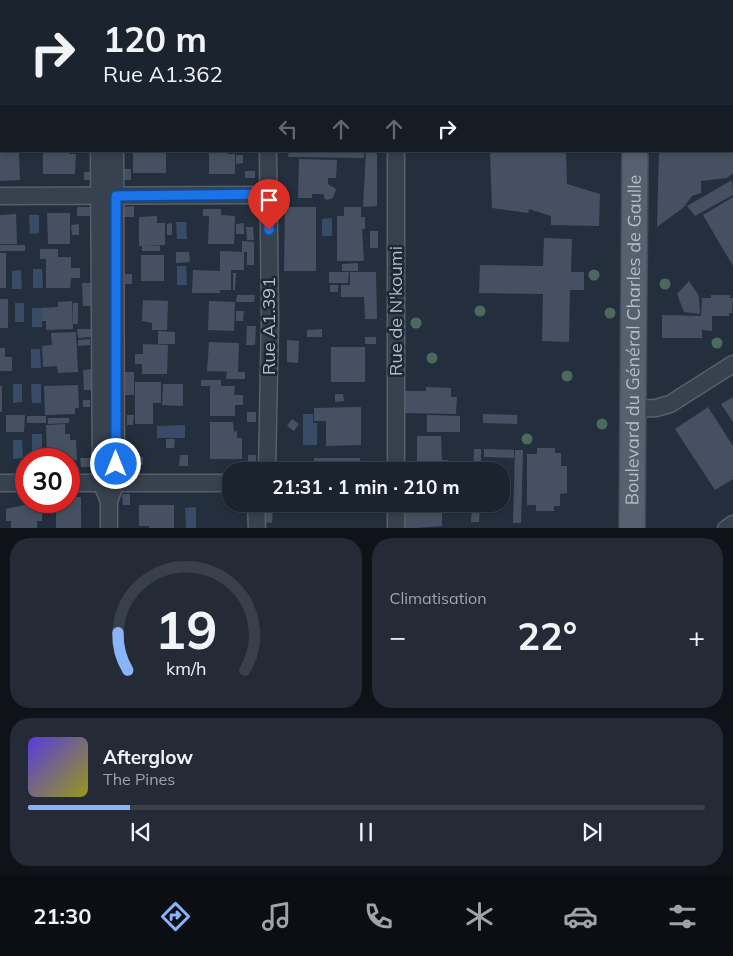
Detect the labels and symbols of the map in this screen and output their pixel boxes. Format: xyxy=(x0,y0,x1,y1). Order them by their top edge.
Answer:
street label: Boulevard du Général Charles de Gaulle xyxy=(620,175,646,505)
pin xyxy=(248,179,290,230)
street label: Rue de N'koumi xyxy=(384,246,407,376)
street label: Rue A1.391 xyxy=(257,277,280,375)
position arrow xyxy=(89,437,141,489)
speed limit sign: 30 xyxy=(15,448,80,513)

